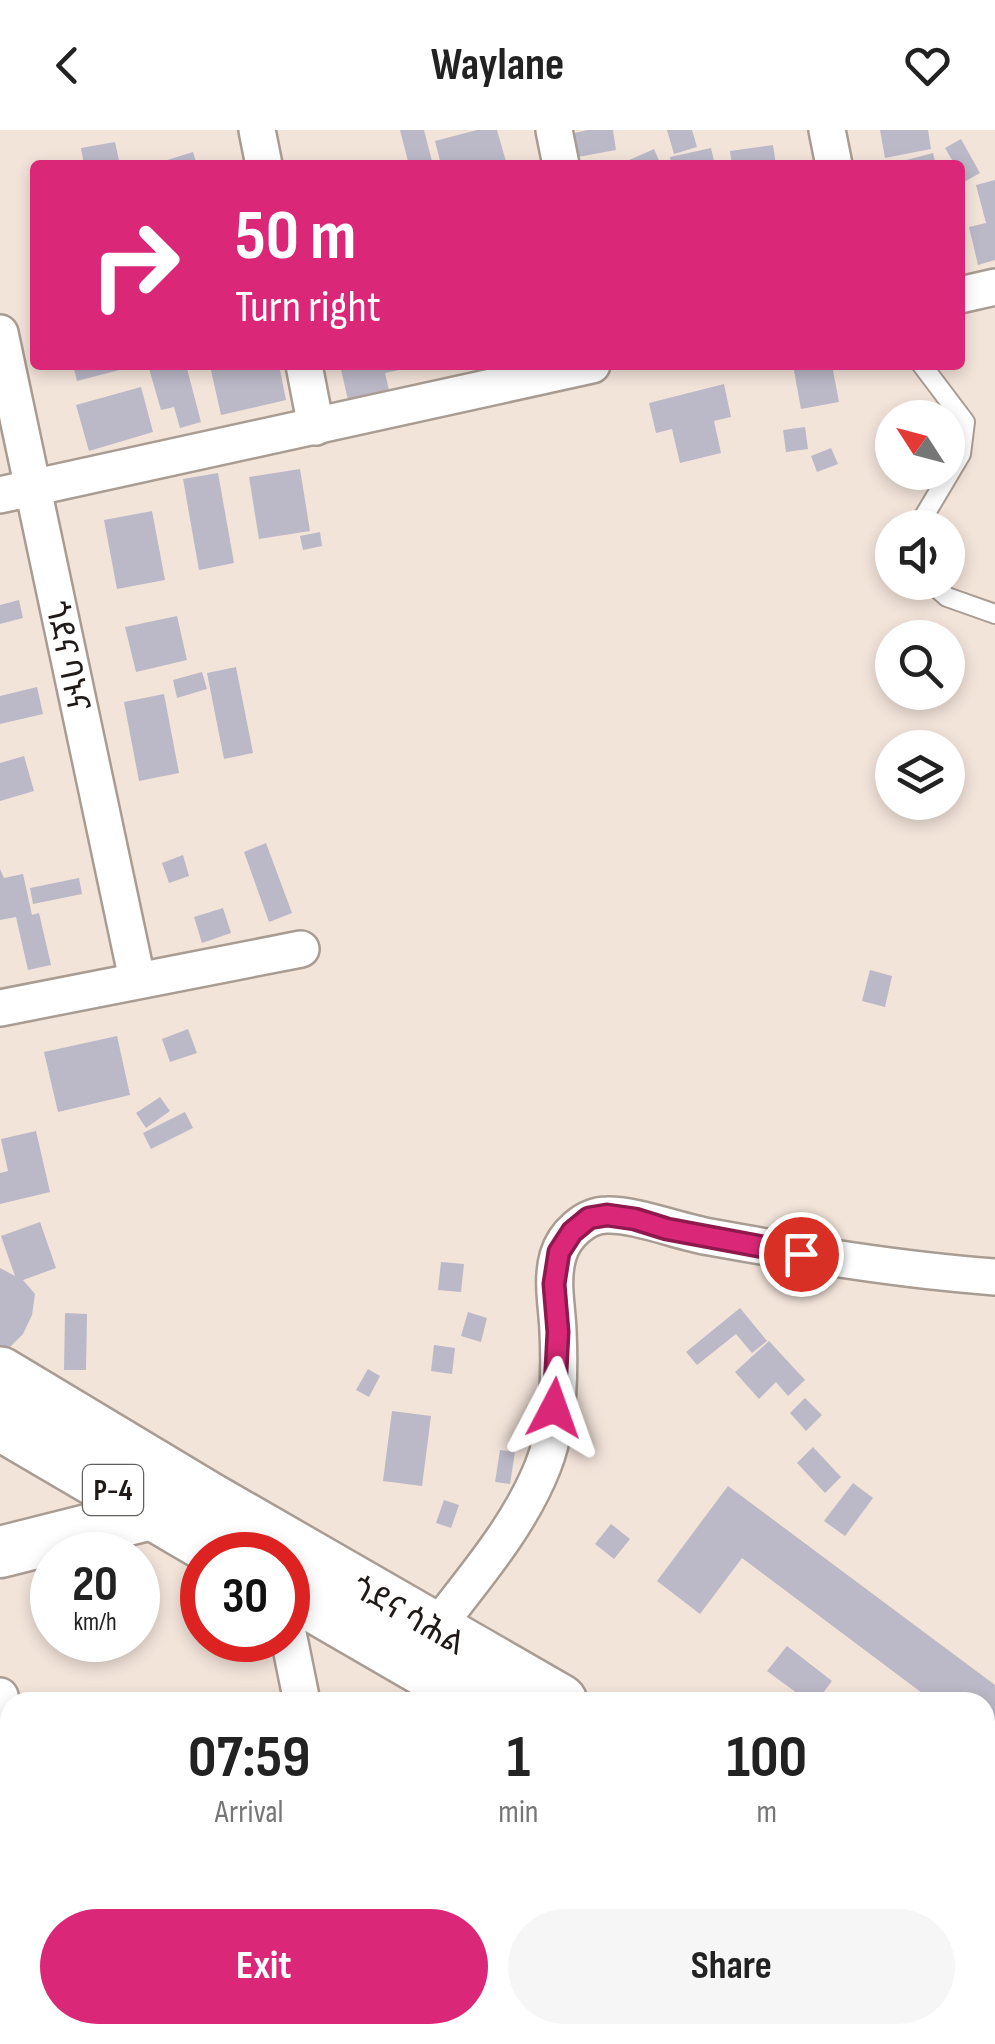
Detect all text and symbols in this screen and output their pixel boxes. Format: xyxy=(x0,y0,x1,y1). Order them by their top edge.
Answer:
icon: back xyxy=(40,38,95,93)
text: Waylane xyxy=(431,38,564,93)
icon: heart xyxy=(900,38,955,93)
text: 50 m xyxy=(235,195,356,279)
icon: right xyxy=(70,200,200,330)
text: Turn right xyxy=(235,280,381,335)
north arrow xyxy=(875,400,965,490)
map controls xyxy=(875,400,965,820)
button: sound xyxy=(875,510,965,600)
street label: ጎደና ባኑና xyxy=(36,598,97,715)
button: search xyxy=(875,620,965,710)
button: layers xyxy=(875,730,965,820)
pin xyxy=(759,1212,844,1297)
icon: arrive xyxy=(774,1227,829,1282)
position arrow xyxy=(502,1356,606,1460)
road number: P-4 xyxy=(83,1465,143,1515)
speed limit sign: 30 xyxy=(180,1532,310,1662)
text: 20 xyxy=(72,1555,118,1615)
street label: ጎደና ሳሕል xyxy=(345,1568,472,1664)
text: km/h xyxy=(73,1607,117,1638)
text: 07:59 xyxy=(188,1722,310,1794)
text: 1 xyxy=(507,1722,530,1794)
text: 100 xyxy=(726,1722,807,1794)
text: Arrival xyxy=(215,1793,284,1832)
text: min xyxy=(498,1793,539,1832)
text: m xyxy=(756,1793,777,1832)
button: Exit xyxy=(40,1909,488,2024)
button: Share xyxy=(508,1909,955,2024)

